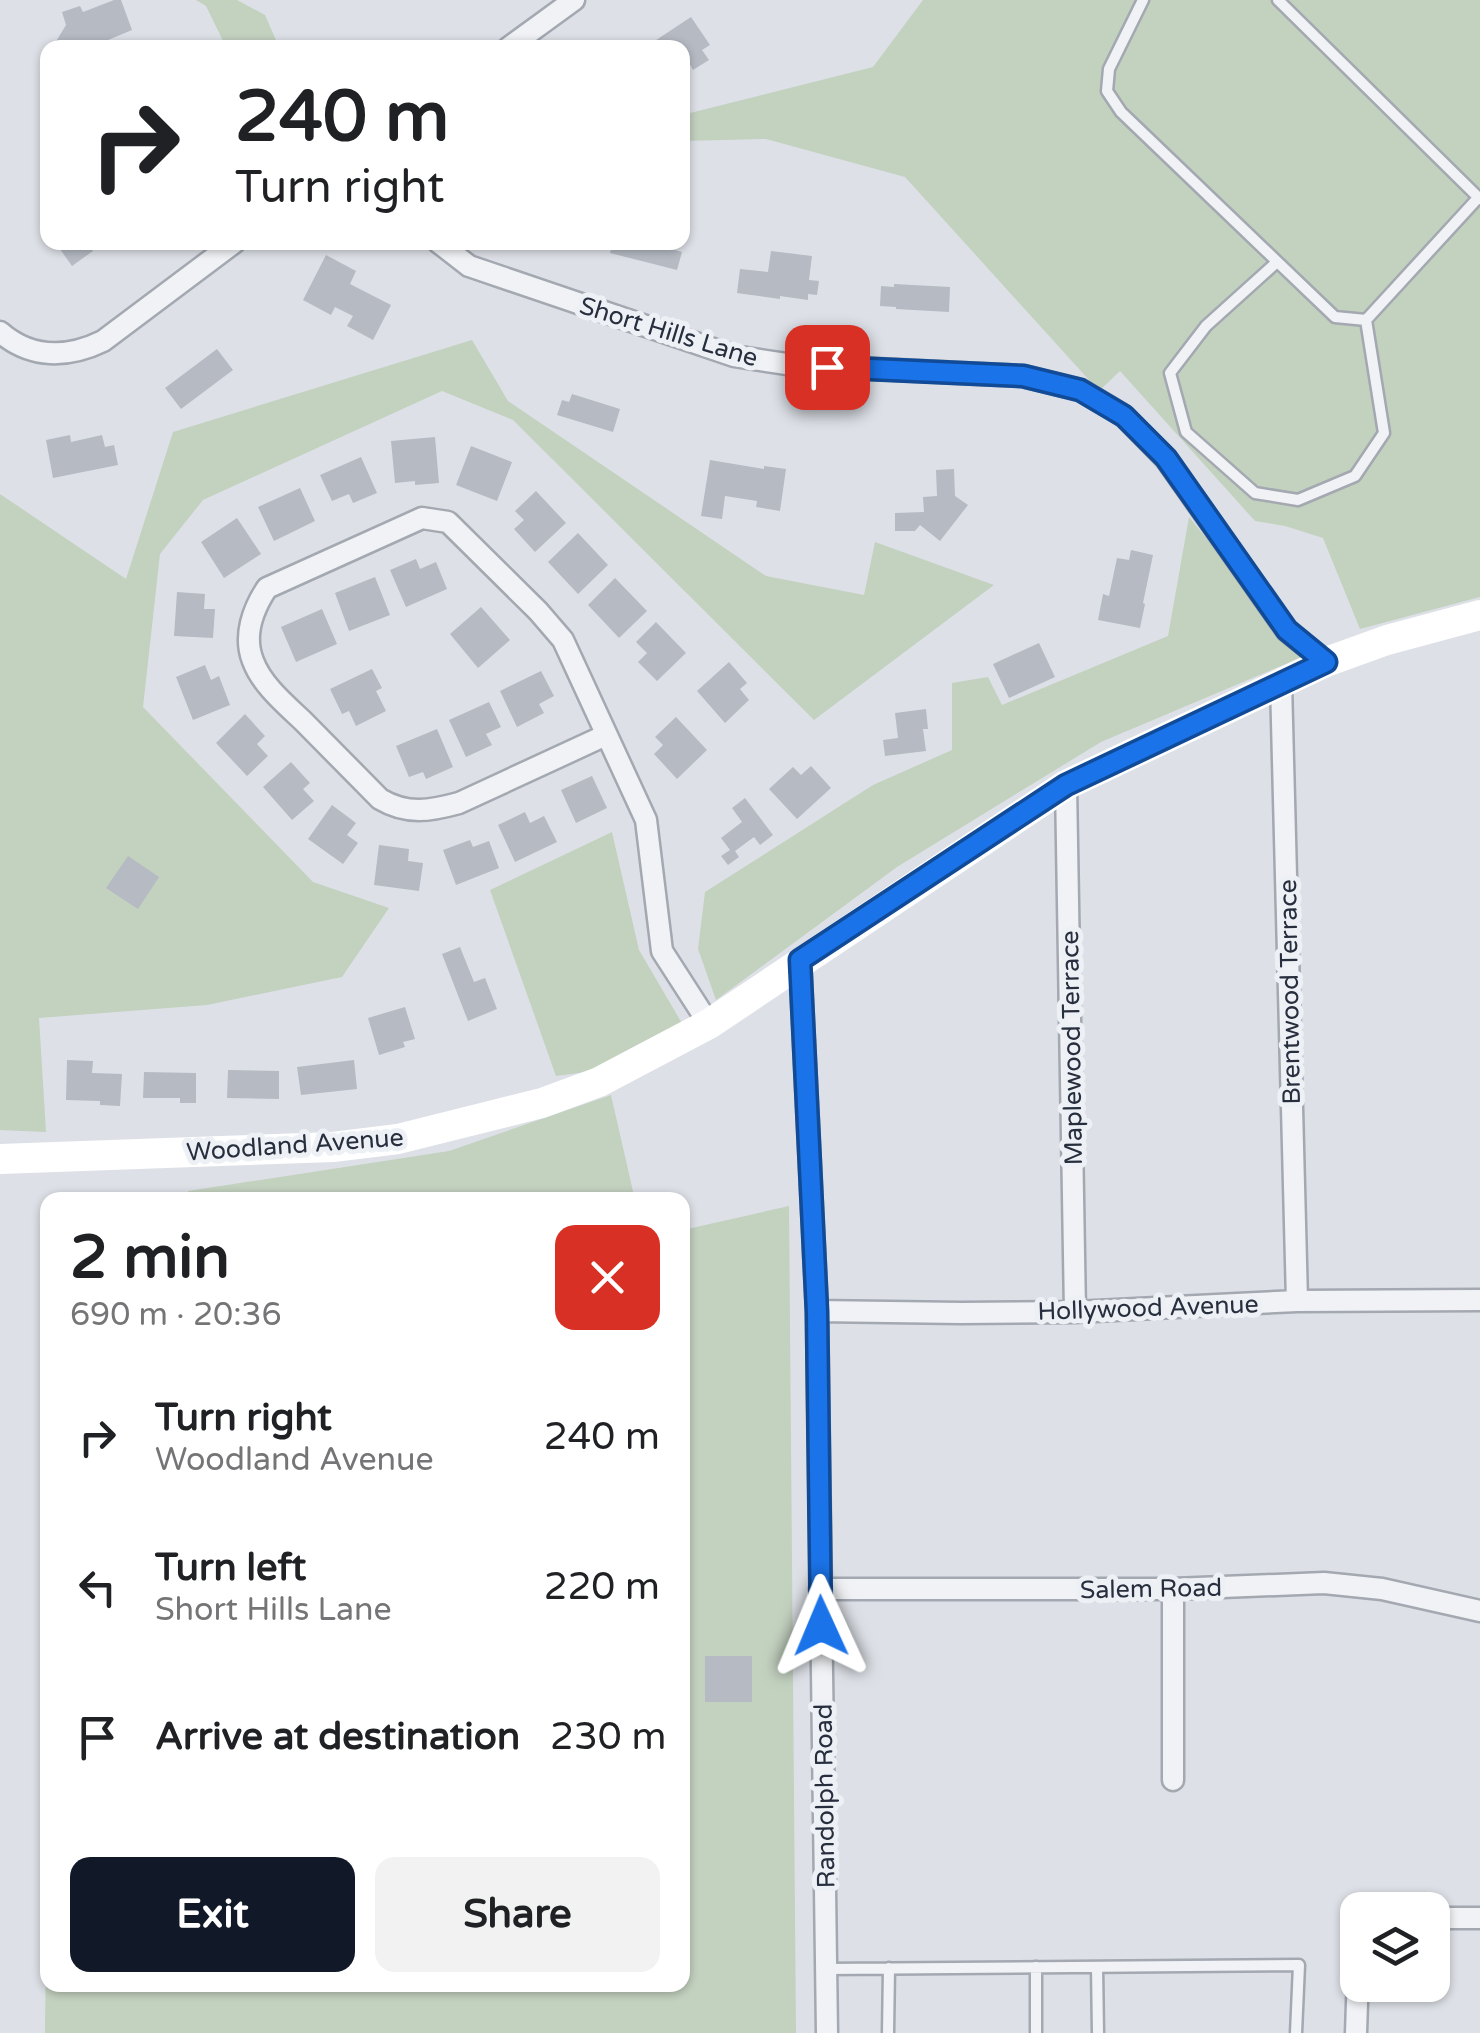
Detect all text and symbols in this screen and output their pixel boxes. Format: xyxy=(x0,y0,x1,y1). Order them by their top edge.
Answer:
text: 240 m xyxy=(235,76,449,160)
icon: right xyxy=(70,80,200,210)
text: Turn right xyxy=(235,161,444,215)
street label: Short Hills Lane xyxy=(576,291,761,373)
pin xyxy=(785,325,870,410)
icon: arrive xyxy=(800,340,855,395)
street label: Brentwood Terrace xyxy=(1273,879,1307,1105)
street label: Maplewood Terrace xyxy=(1055,930,1089,1166)
street label: Woodland Avenue xyxy=(185,1122,405,1168)
text: 2 min xyxy=(70,1222,230,1294)
button: close xyxy=(555,1225,660,1330)
street label: Hollywood Avenue xyxy=(1037,1289,1259,1327)
text: 690 m · 20:36 xyxy=(70,1296,282,1334)
text: Turn right xyxy=(155,1395,332,1441)
icon: right xyxy=(70,1410,125,1465)
text: 240 m xyxy=(544,1414,660,1460)
text: Woodland Avenue xyxy=(155,1441,434,1479)
text: Turn left xyxy=(155,1545,306,1591)
icon: left xyxy=(70,1560,125,1615)
text: 220 m xyxy=(544,1564,660,1610)
street label: Salem Road xyxy=(1080,1573,1222,1605)
position arrow xyxy=(769,1574,873,1678)
text: Short Hills Lane xyxy=(155,1591,392,1629)
street label: Randolph Road xyxy=(808,1703,842,1889)
icon: arrive xyxy=(70,1710,125,1765)
text: Arrive at destination xyxy=(155,1714,520,1760)
text: 230 m xyxy=(550,1714,666,1760)
button: Exit xyxy=(70,1857,355,1972)
button: Share xyxy=(375,1857,660,1972)
map controls xyxy=(1340,1892,1450,2002)
button: layers xyxy=(1340,1892,1450,2002)

